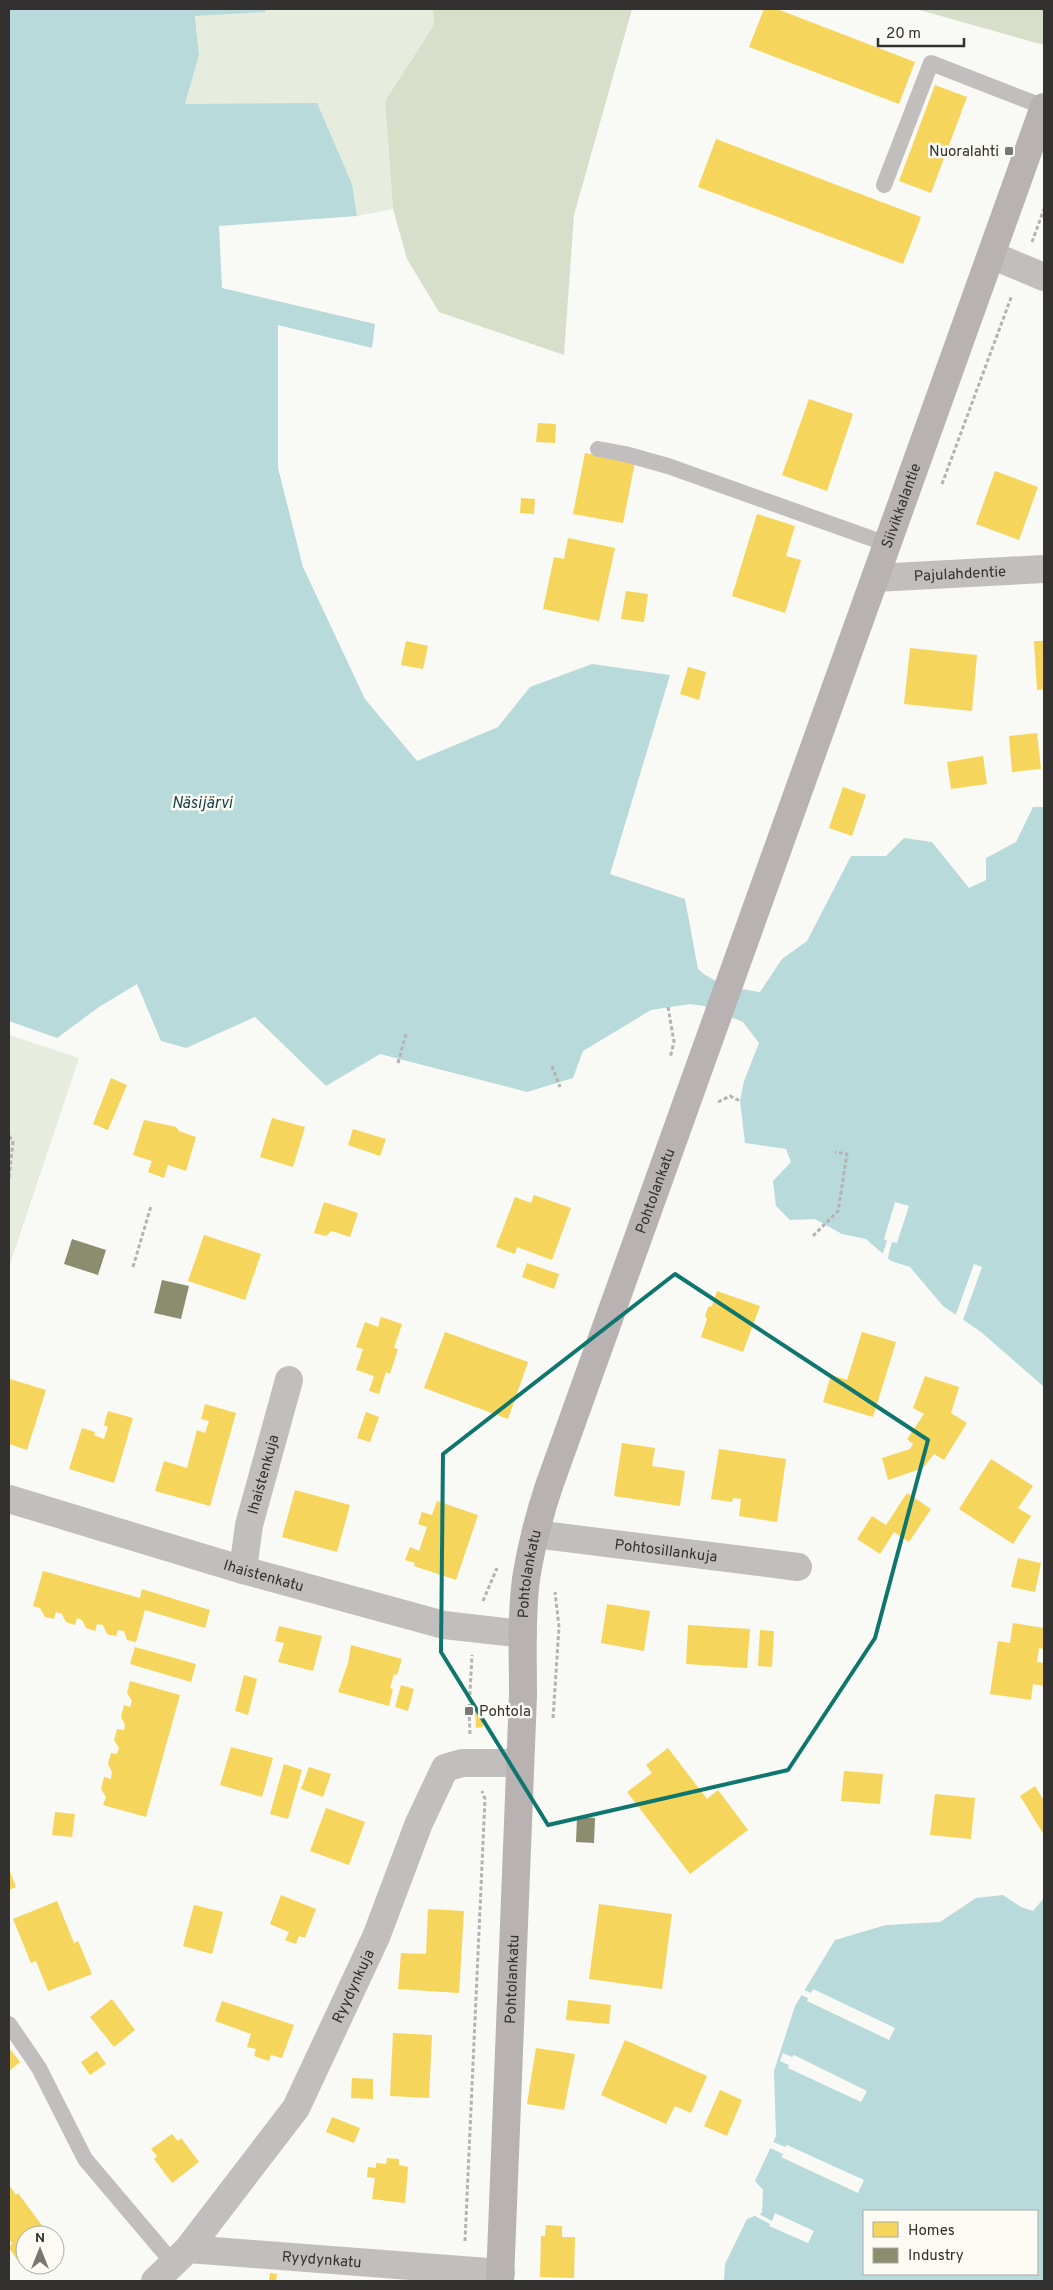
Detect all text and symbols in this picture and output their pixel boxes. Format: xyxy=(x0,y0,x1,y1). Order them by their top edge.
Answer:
scale bar xyxy=(878,15,964,47)
text: 20 m xyxy=(886,25,921,44)
place label: Nuoralahti xyxy=(929,143,999,162)
marker: Nuoralahti xyxy=(1003,145,1015,157)
street label: Siivikkalantie xyxy=(878,461,926,551)
street label: Pajulahdentie xyxy=(913,563,1007,587)
water label: Näsijärvi xyxy=(172,794,233,814)
street label: Pohtolankatu xyxy=(632,1146,680,1237)
street label: Ihaistenkuja xyxy=(244,1433,284,1517)
street label: Pohtolankatu xyxy=(515,1528,547,1619)
street label: Pohtosillankuja xyxy=(613,1536,718,1568)
street label: Ihaistenkatu xyxy=(221,1557,306,1597)
place label: Pohtola xyxy=(479,1703,531,1722)
marker: Pohtola xyxy=(463,1705,475,1717)
street label: Pohtolankatu xyxy=(502,1934,525,2024)
street label: Ryydynkuja xyxy=(329,1947,380,2027)
legend xyxy=(863,2210,1038,2275)
text: Homes xyxy=(908,2222,955,2241)
north arrow xyxy=(15,2225,65,2275)
text: N xyxy=(35,2230,45,2247)
text: Industry xyxy=(908,2247,964,2266)
street label: Ryydynkatu xyxy=(281,2248,362,2273)

